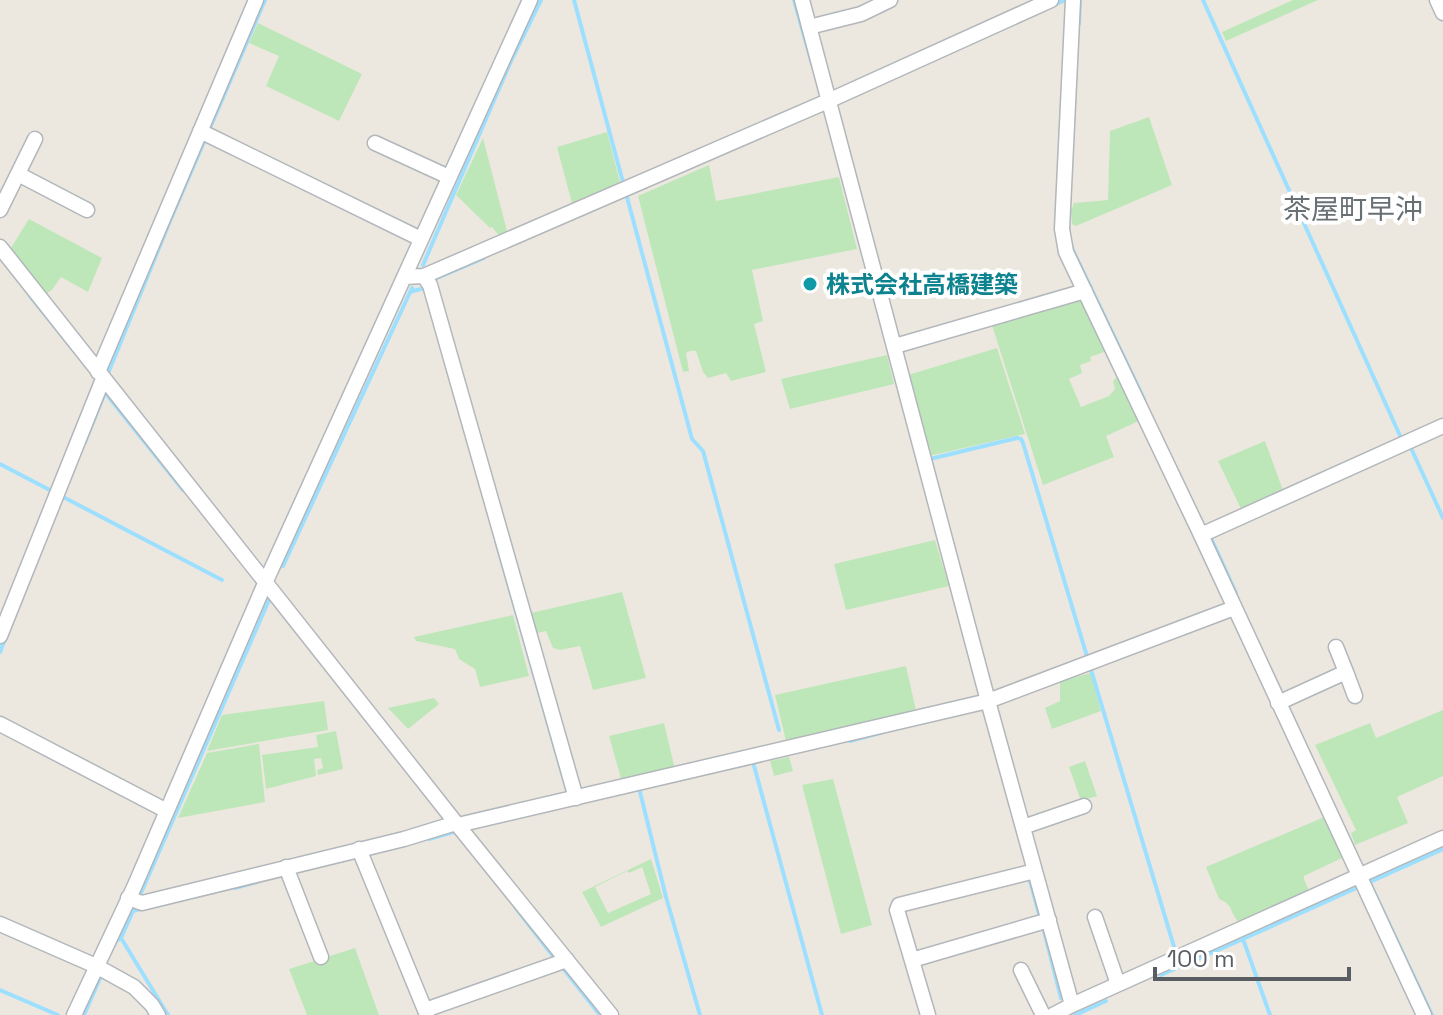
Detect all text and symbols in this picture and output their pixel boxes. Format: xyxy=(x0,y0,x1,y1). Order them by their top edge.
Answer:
district label: 茶屋町早沖 xyxy=(1283,191,1423,227)
place label: 株式会社高橋建築 xyxy=(826,269,1018,300)
marker: 株式会社高橋建築 xyxy=(801,275,819,293)
scale bar xyxy=(1155,931,1349,981)
text: 100 m xyxy=(1167,943,1235,974)

